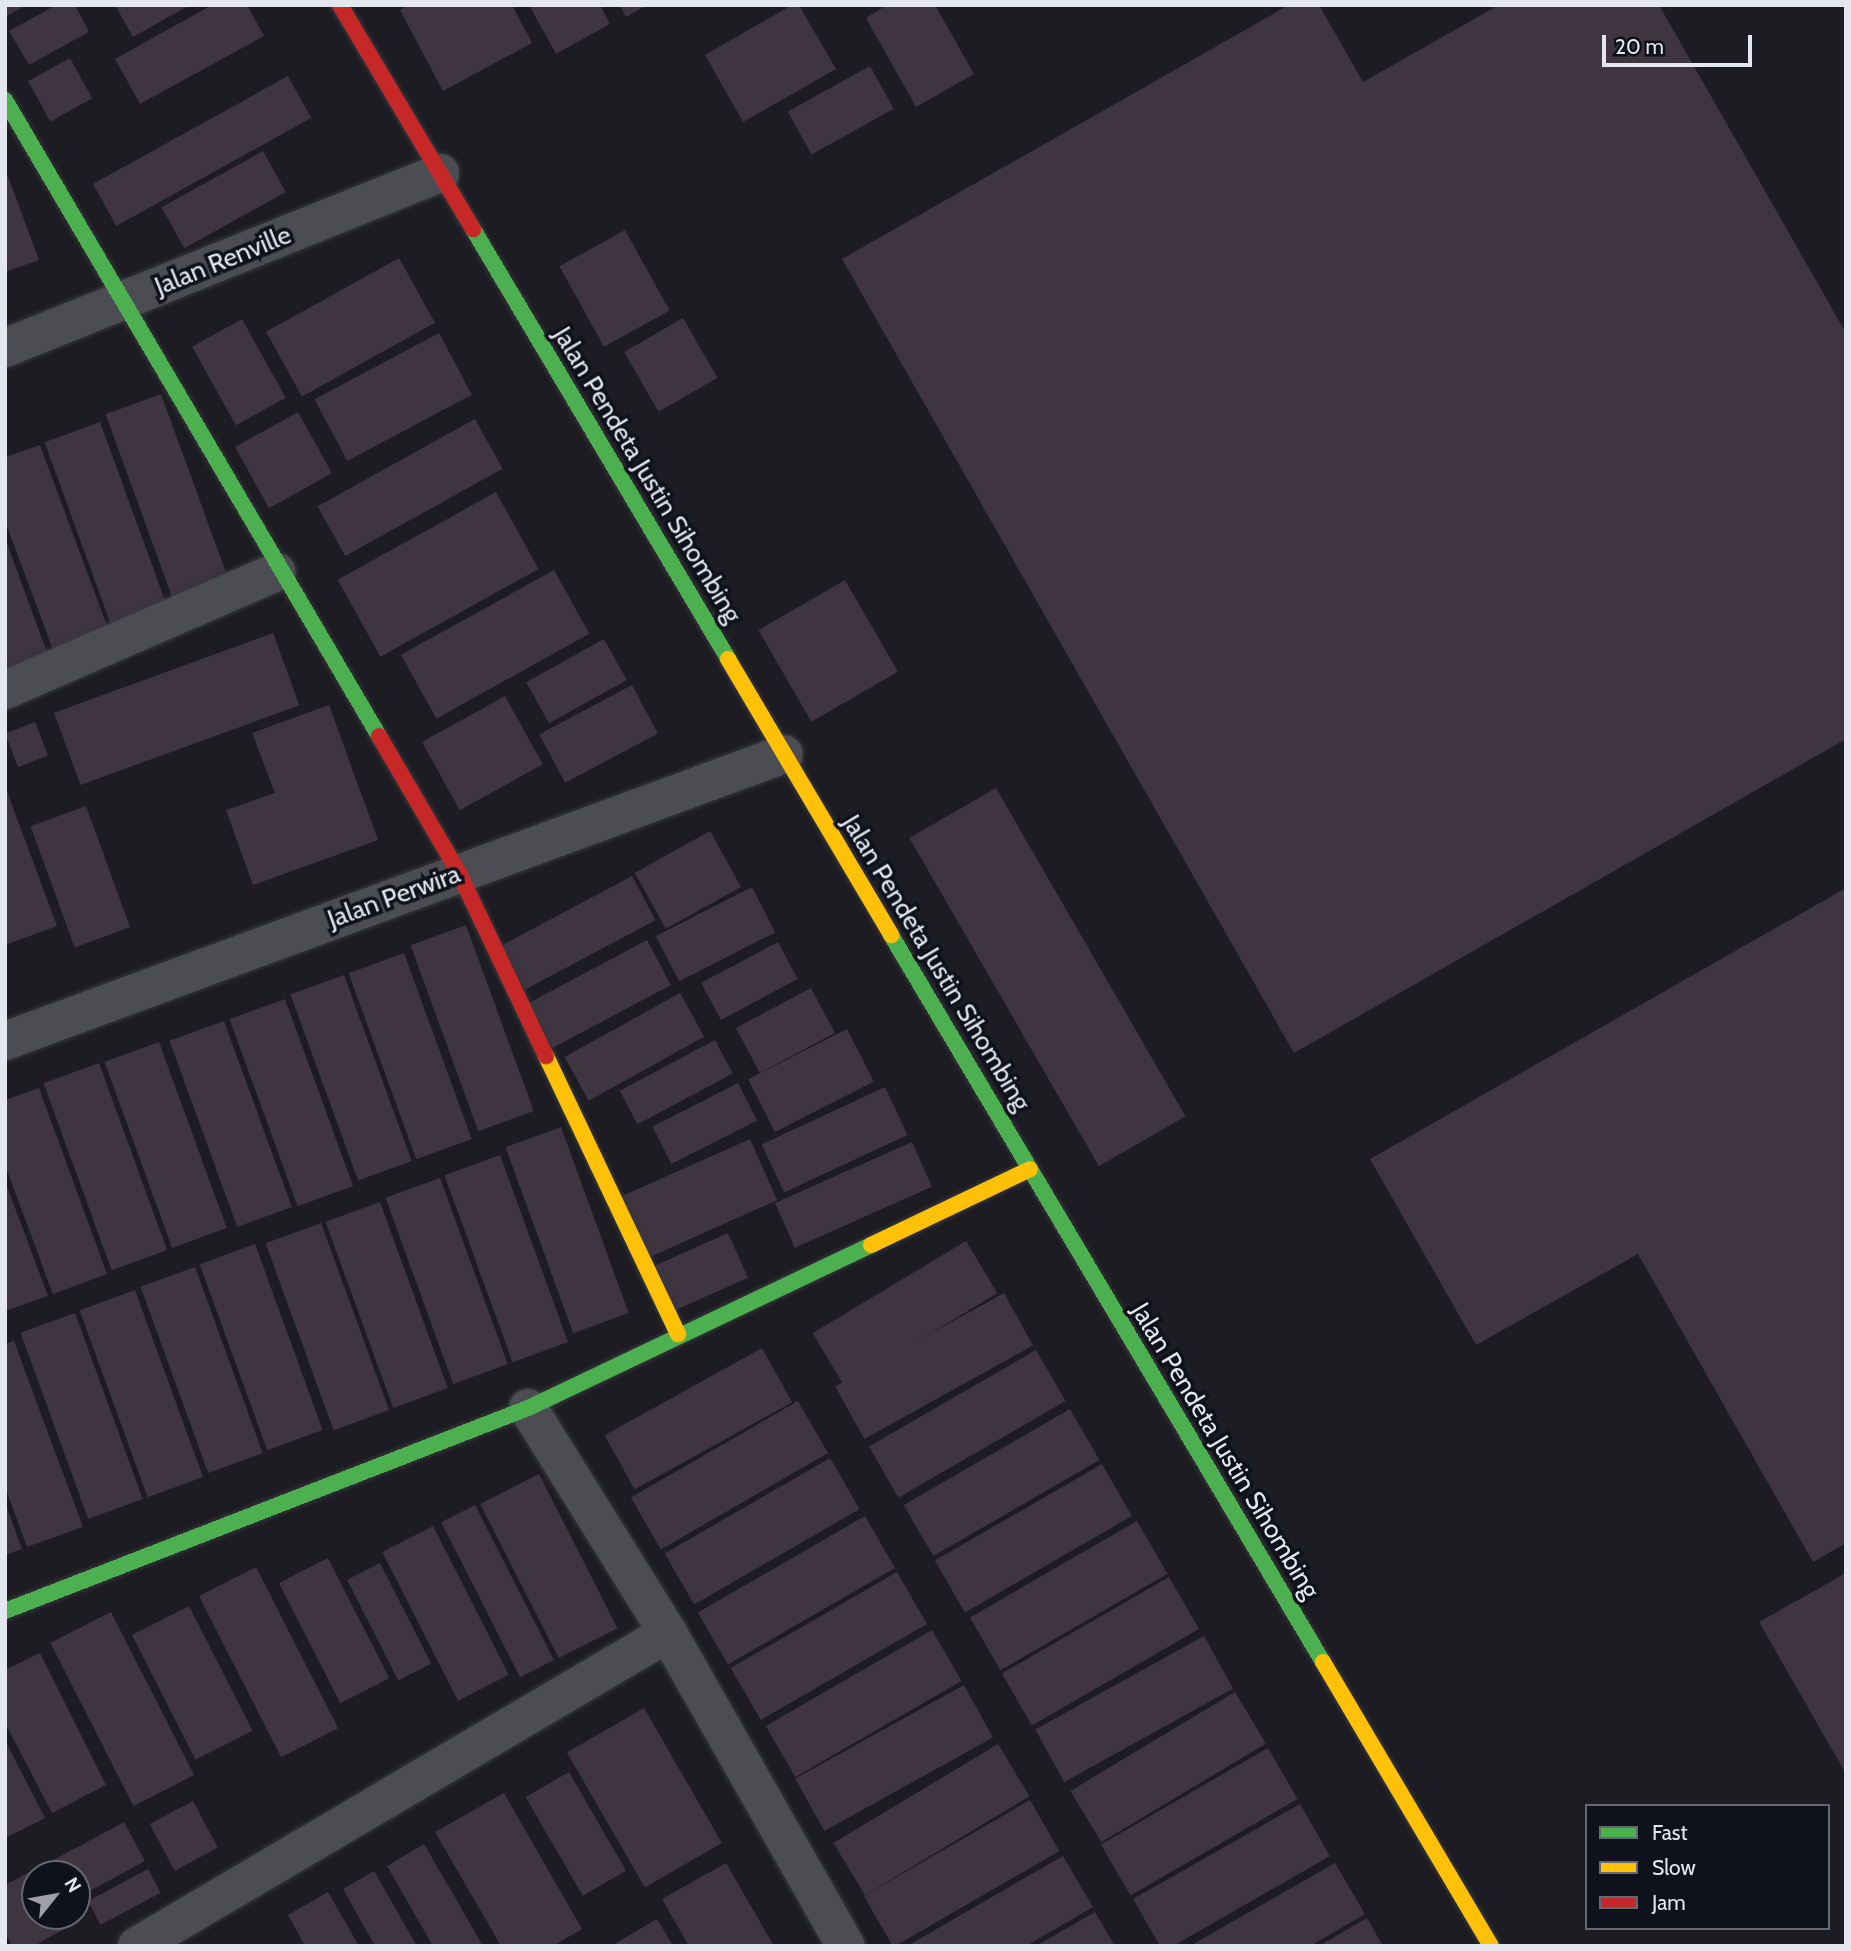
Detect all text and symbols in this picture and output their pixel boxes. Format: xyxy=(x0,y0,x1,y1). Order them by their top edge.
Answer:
scale bar xyxy=(1606,21,1756,65)
text: 20 m xyxy=(1615,34,1664,59)
street label: Jalan Renville xyxy=(150,220,296,302)
street label: Jalan Pendeta Justin Sihombing xyxy=(546,321,748,629)
street label: Jalan Pendeta Justin Sihombing xyxy=(835,809,1037,1117)
street label: Jalan Perwira xyxy=(323,859,465,935)
street label: Jalan Pendeta Justin Sihombing xyxy=(1124,1297,1326,1605)
legend xyxy=(1585,1804,1830,1930)
text: Fast xyxy=(1652,1820,1688,1845)
text: Slow xyxy=(1652,1855,1696,1880)
north arrow xyxy=(21,1860,91,1930)
text: N xyxy=(59,1873,86,1897)
text: Jam xyxy=(1652,1890,1686,1915)

